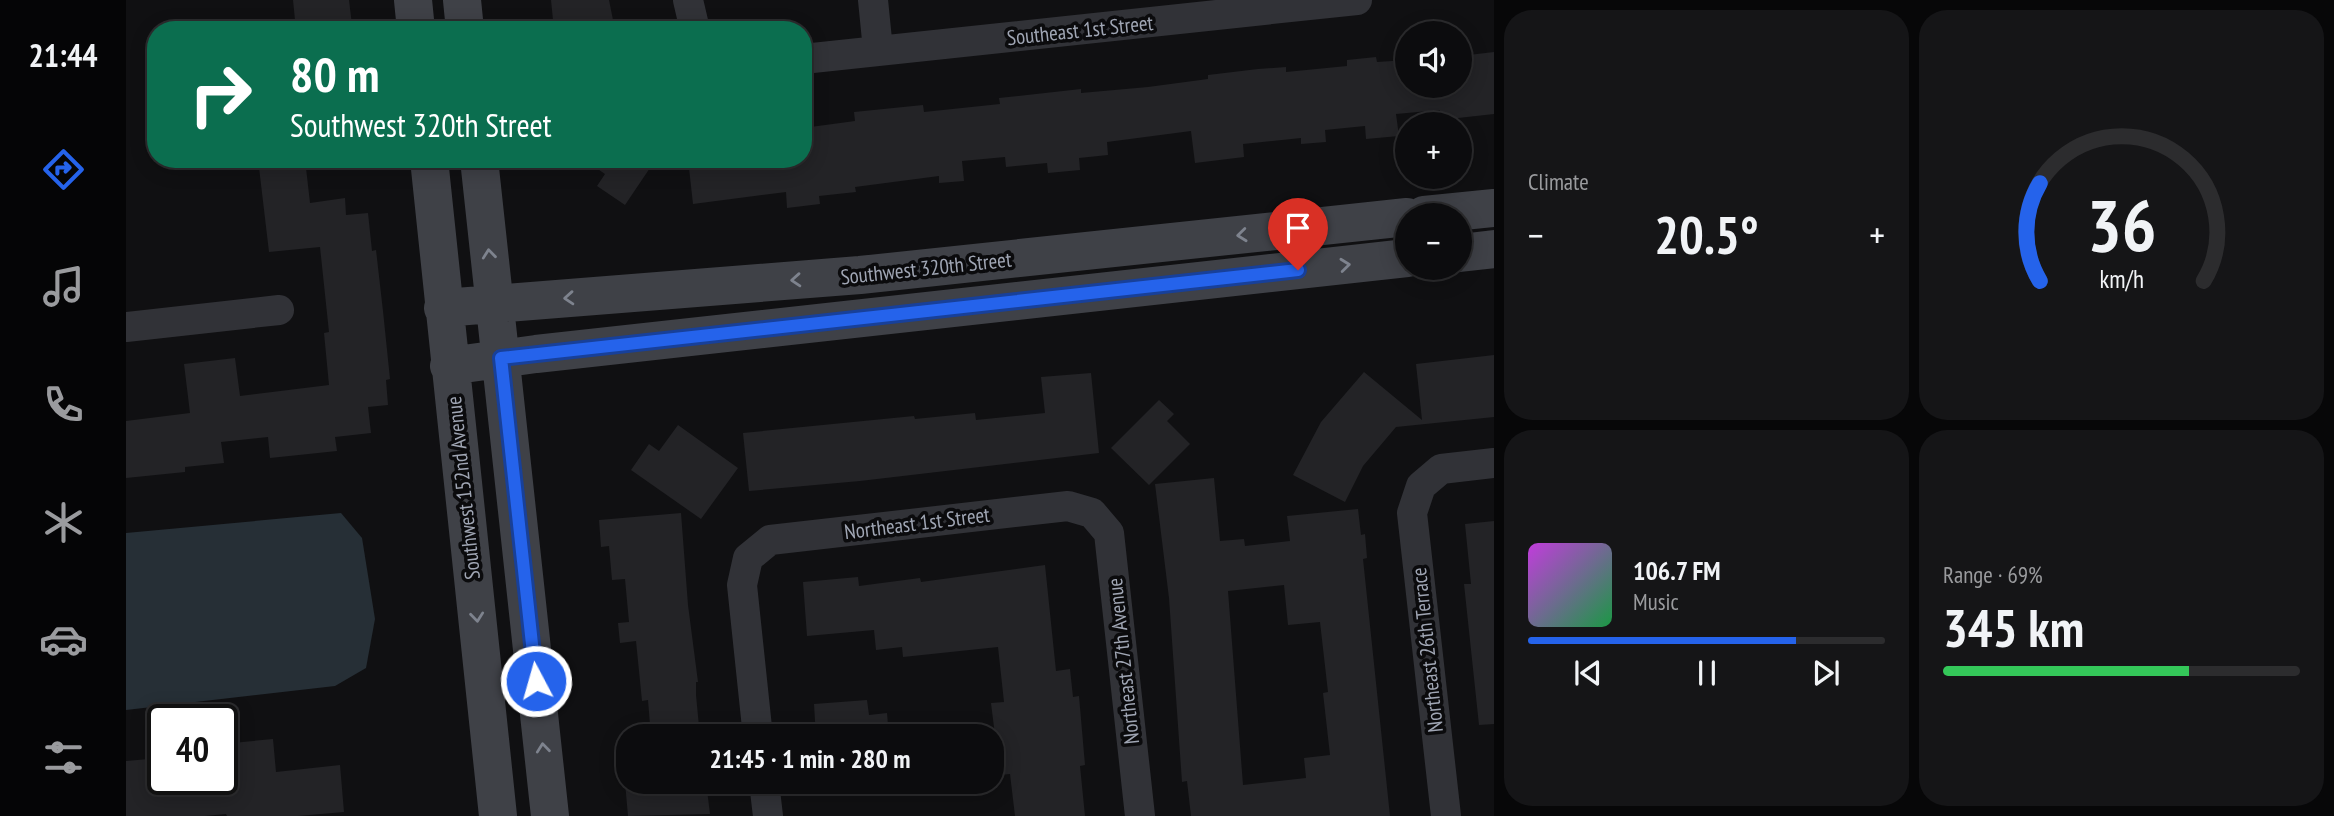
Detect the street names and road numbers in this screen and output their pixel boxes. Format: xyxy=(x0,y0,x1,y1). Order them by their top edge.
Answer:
street label: Southeast 1st Street xyxy=(1006,9,1155,51)
street label: Southwest 320th Street xyxy=(839,246,1013,290)
street label: Southwest 152nd Avenue xyxy=(440,395,486,581)
street label: Northeast 1st Street xyxy=(843,501,991,545)
street label: Northeast 26th Terrace xyxy=(1405,566,1449,734)
street label: Northeast 27th Avenue xyxy=(1101,577,1145,745)

